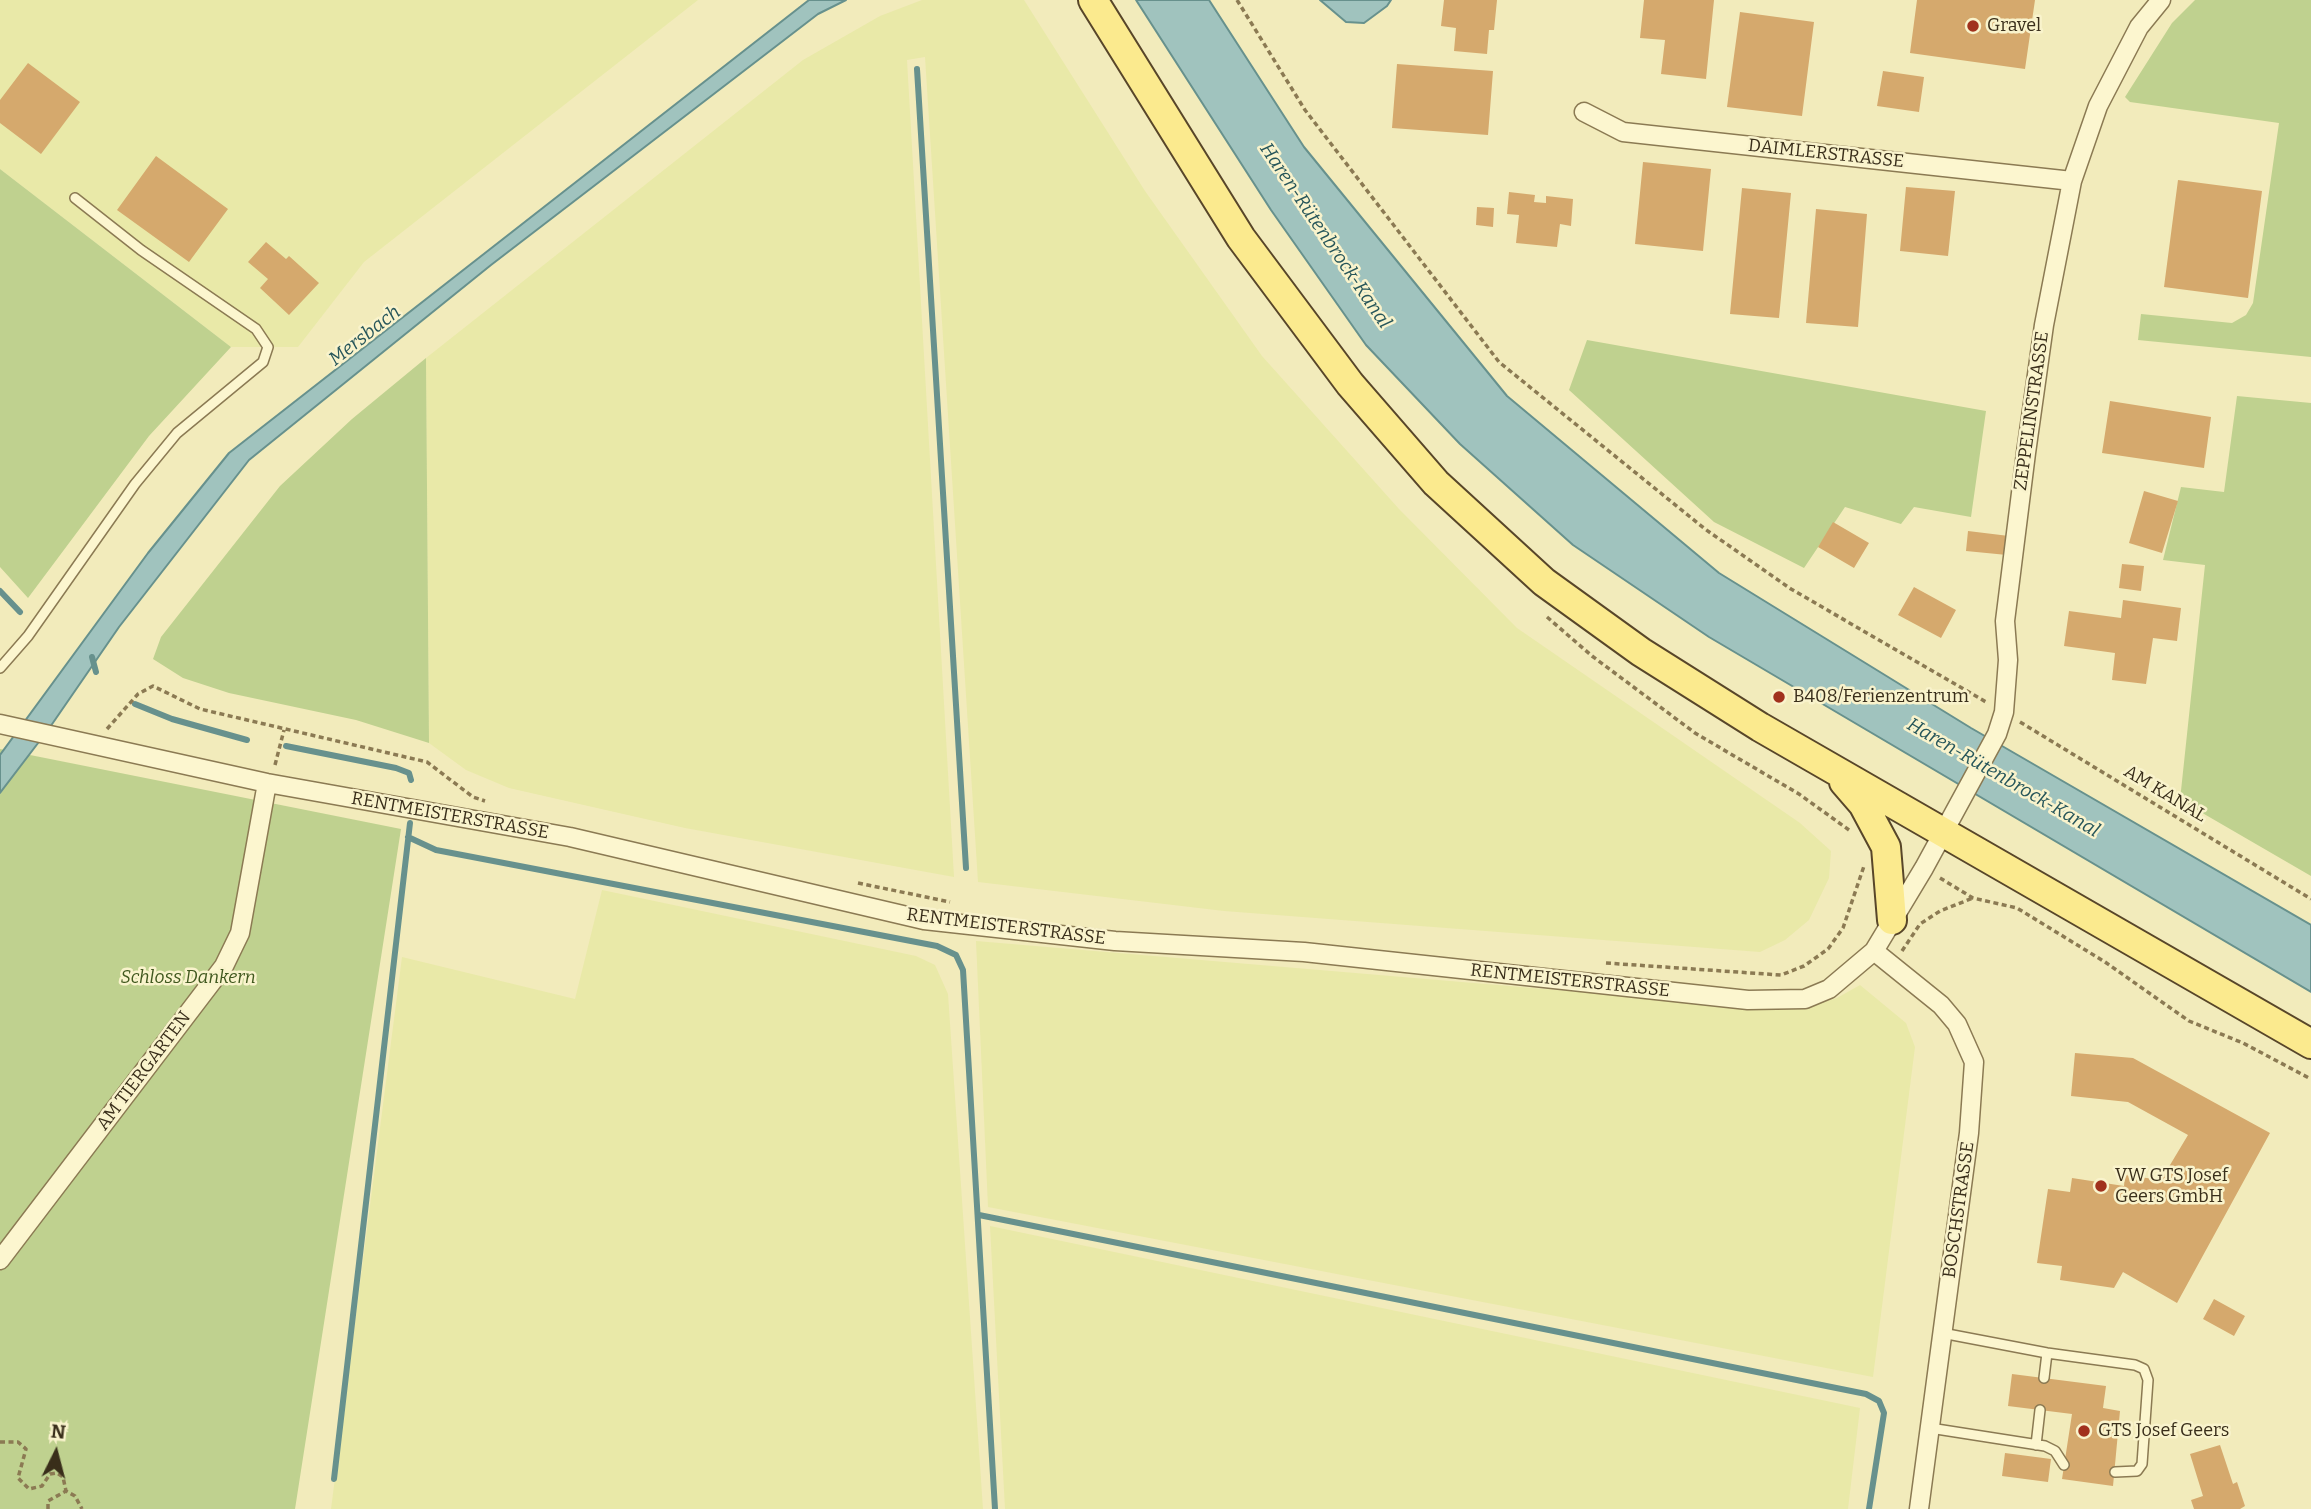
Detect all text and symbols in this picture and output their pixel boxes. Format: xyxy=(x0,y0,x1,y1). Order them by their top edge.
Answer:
place label: Gravel xyxy=(1987,15,2041,37)
marker: Gravel xyxy=(1965,18,1981,34)
street label: DAIMLERSTRASSE xyxy=(1747,135,1905,173)
water label: Haren-Rütenbrock-Kanal xyxy=(1254,139,1396,333)
water label: Mersbach xyxy=(325,301,405,371)
street label: ZEPPELINSTRASSE xyxy=(2010,330,2054,492)
place label: B408/Ferienzentrum xyxy=(1793,686,1969,708)
marker: B408/Ferienzentrum xyxy=(1771,689,1787,705)
water label: Haren-Rütenbrock-Kanal xyxy=(1903,713,2103,843)
street label: AM KANAL xyxy=(2120,761,2210,827)
street label: RENTMEISTERSTRASSE xyxy=(349,788,551,844)
street label: RENTMEISTERSTRASSE xyxy=(905,904,1107,950)
street label: RENTMEISTERSTRASSE xyxy=(1469,960,1671,1002)
park label: Schloss Dankern xyxy=(120,967,256,989)
street label: AM TIERGARTEN xyxy=(92,1007,196,1135)
street label: BOSCHSTRASSE xyxy=(1939,1140,1979,1280)
place label: VW GTS Josef Geers GmbH xyxy=(2115,1165,2228,1208)
marker: VW GTS Josef Geers GmbH xyxy=(2093,1178,2109,1194)
north arrow xyxy=(21,1418,91,1488)
text: N xyxy=(50,1419,67,1444)
place label: GTS Josef Geers xyxy=(2098,1420,2229,1442)
marker: GTS Josef Geers xyxy=(2076,1423,2092,1439)

